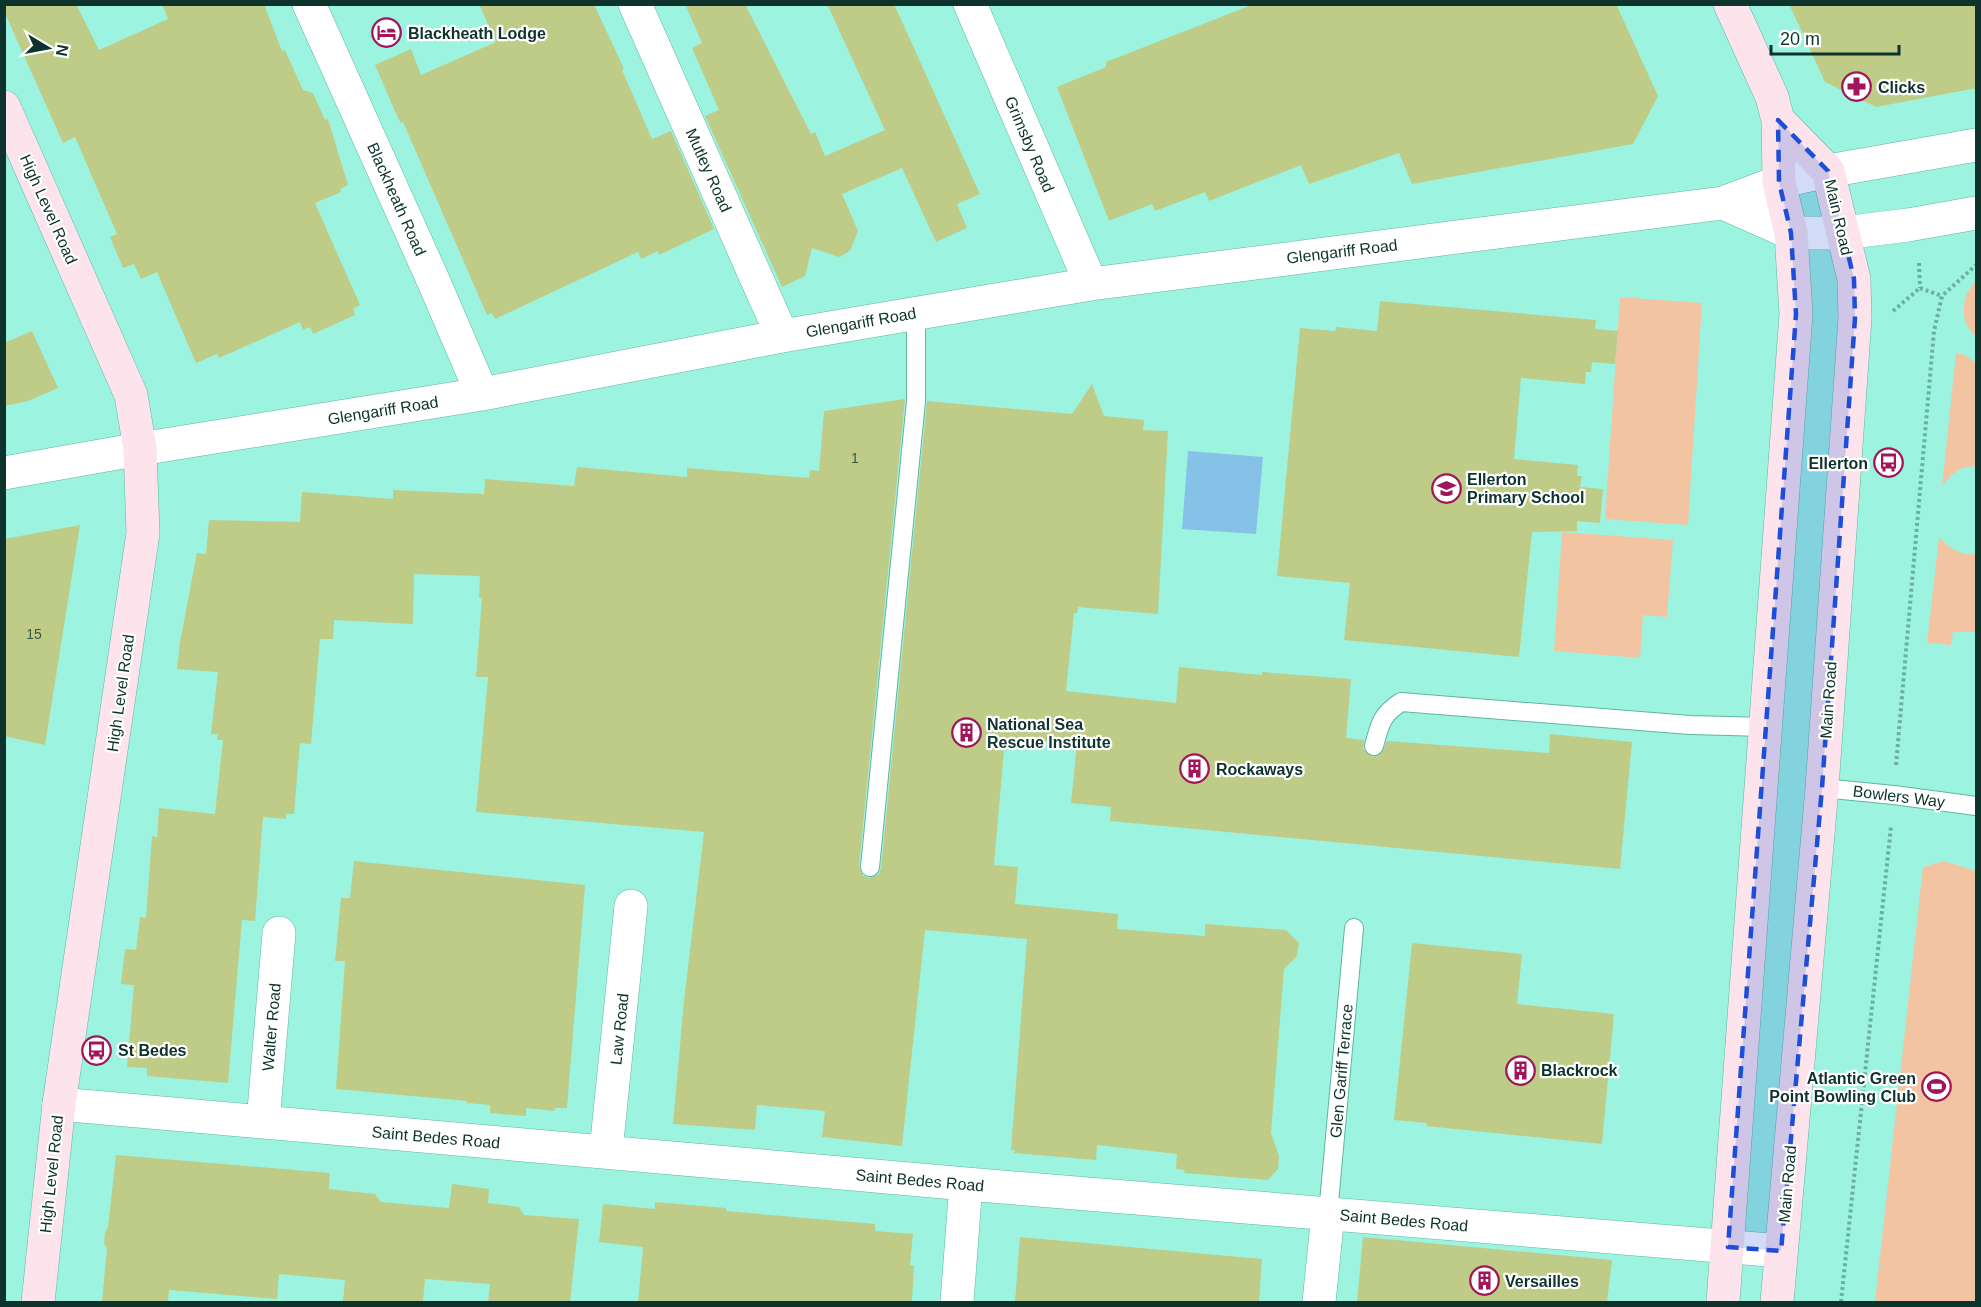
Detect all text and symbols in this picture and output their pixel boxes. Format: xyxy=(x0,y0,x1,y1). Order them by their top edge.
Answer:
hotel icon: Blackheath Lodge xyxy=(371,17,403,49)
north arrow xyxy=(18,18,78,78)
scale bar xyxy=(1771,18,1898,56)
place label: Blackheath Lodge xyxy=(408,25,546,42)
text: 20 m xyxy=(1780,29,1820,49)
text: N xyxy=(53,43,72,58)
pharmacy icon: Clicks xyxy=(1841,71,1873,103)
place label: Clicks xyxy=(1878,79,1925,96)
street label: Grimsby Road xyxy=(1002,94,1057,195)
street label: Mutley Road xyxy=(683,126,735,215)
street label: Blackheath Road xyxy=(364,140,429,258)
street label: High Level Road xyxy=(17,152,80,267)
street label: Main Road xyxy=(1822,178,1855,257)
street label: Glengariff Road xyxy=(1286,236,1399,267)
street label: Glengariff Road xyxy=(805,304,918,341)
street label: Glengariff Road xyxy=(327,393,440,428)
bus stop icon: Ellerton xyxy=(1873,447,1905,479)
house number: 1 xyxy=(851,450,859,466)
place label: Ellerton xyxy=(1808,455,1868,472)
place label: Ellerton Primary School xyxy=(1467,471,1584,506)
school or university icon: Ellerton Primary School xyxy=(1430,472,1462,504)
house number: 15 xyxy=(26,626,42,642)
street label: High Level Road xyxy=(104,633,137,753)
street label: Main Road xyxy=(1817,661,1840,739)
place label: National Sea Rescue Institute xyxy=(987,716,1111,751)
building icon: National Sea Rescue Institute xyxy=(950,717,982,749)
building icon: Rockaways xyxy=(1179,753,1211,785)
place label: Rockaways xyxy=(1216,761,1303,778)
street label: Bowlers Way xyxy=(1852,782,1946,811)
street label: Walter Road xyxy=(259,982,284,1072)
street label: Law Road xyxy=(607,992,632,1066)
street label: Glen Gariff Terrace xyxy=(1327,1003,1356,1139)
bus stop icon: St Bedes xyxy=(81,1034,113,1066)
place label: St Bedes xyxy=(118,1042,187,1059)
building icon: Blackrock xyxy=(1504,1054,1536,1086)
place label: Blackrock xyxy=(1541,1062,1618,1079)
place label: Atlantic Green Point Bowling Club xyxy=(1769,1070,1916,1105)
sports icon: Atlantic Green Point Bowling Club xyxy=(1921,1071,1953,1103)
street label: High Level Road xyxy=(37,1114,66,1234)
street label: Saint Bedes Road xyxy=(371,1123,501,1152)
street label: Main Road xyxy=(1776,1145,1799,1223)
street label: Saint Bedes Road xyxy=(855,1166,985,1195)
street label: Saint Bedes Road xyxy=(1339,1206,1469,1235)
building icon: Versailles xyxy=(1468,1265,1500,1297)
place label: Versailles xyxy=(1505,1273,1579,1290)

